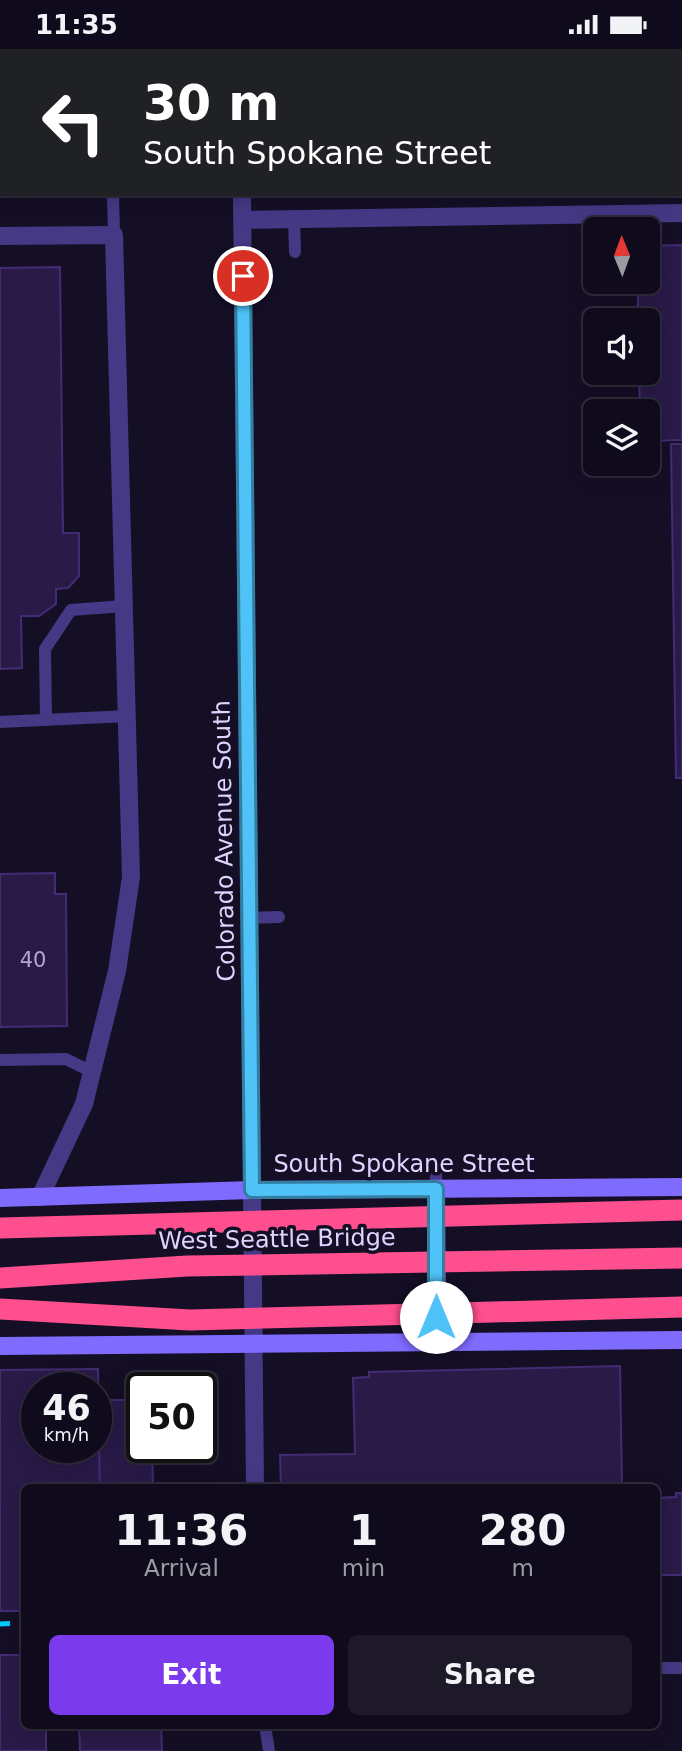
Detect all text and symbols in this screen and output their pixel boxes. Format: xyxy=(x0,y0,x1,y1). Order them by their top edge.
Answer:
text: 11:35 xyxy=(35,10,118,40)
text: 30 m xyxy=(143,75,279,132)
icon: left xyxy=(28,77,119,168)
text: South Spokane Street xyxy=(143,134,491,172)
north arrow xyxy=(583,217,660,294)
map controls xyxy=(583,217,660,476)
pin xyxy=(213,246,273,306)
icon: arrive xyxy=(224,257,262,295)
button: sound xyxy=(583,308,660,385)
button: layers xyxy=(583,399,660,476)
street label: Colorado Avenue South xyxy=(208,700,240,982)
house number: 40 xyxy=(20,948,46,972)
street label: South Spokane Street xyxy=(273,1150,535,1178)
street label: West Seattle Bridge xyxy=(158,1223,396,1255)
position arrow xyxy=(399,1280,473,1354)
speed limit sign: 50 xyxy=(126,1372,217,1463)
text: 46 xyxy=(42,1388,91,1428)
text: km/h xyxy=(44,1424,89,1445)
text: 11:36 xyxy=(115,1506,248,1555)
text: 1 xyxy=(349,1506,378,1555)
text: 280 xyxy=(479,1506,566,1555)
text: Arrival xyxy=(144,1555,219,1581)
text: min xyxy=(342,1555,385,1581)
text: m xyxy=(511,1555,534,1581)
button: Exit xyxy=(49,1635,334,1715)
button: Share xyxy=(348,1635,632,1715)

